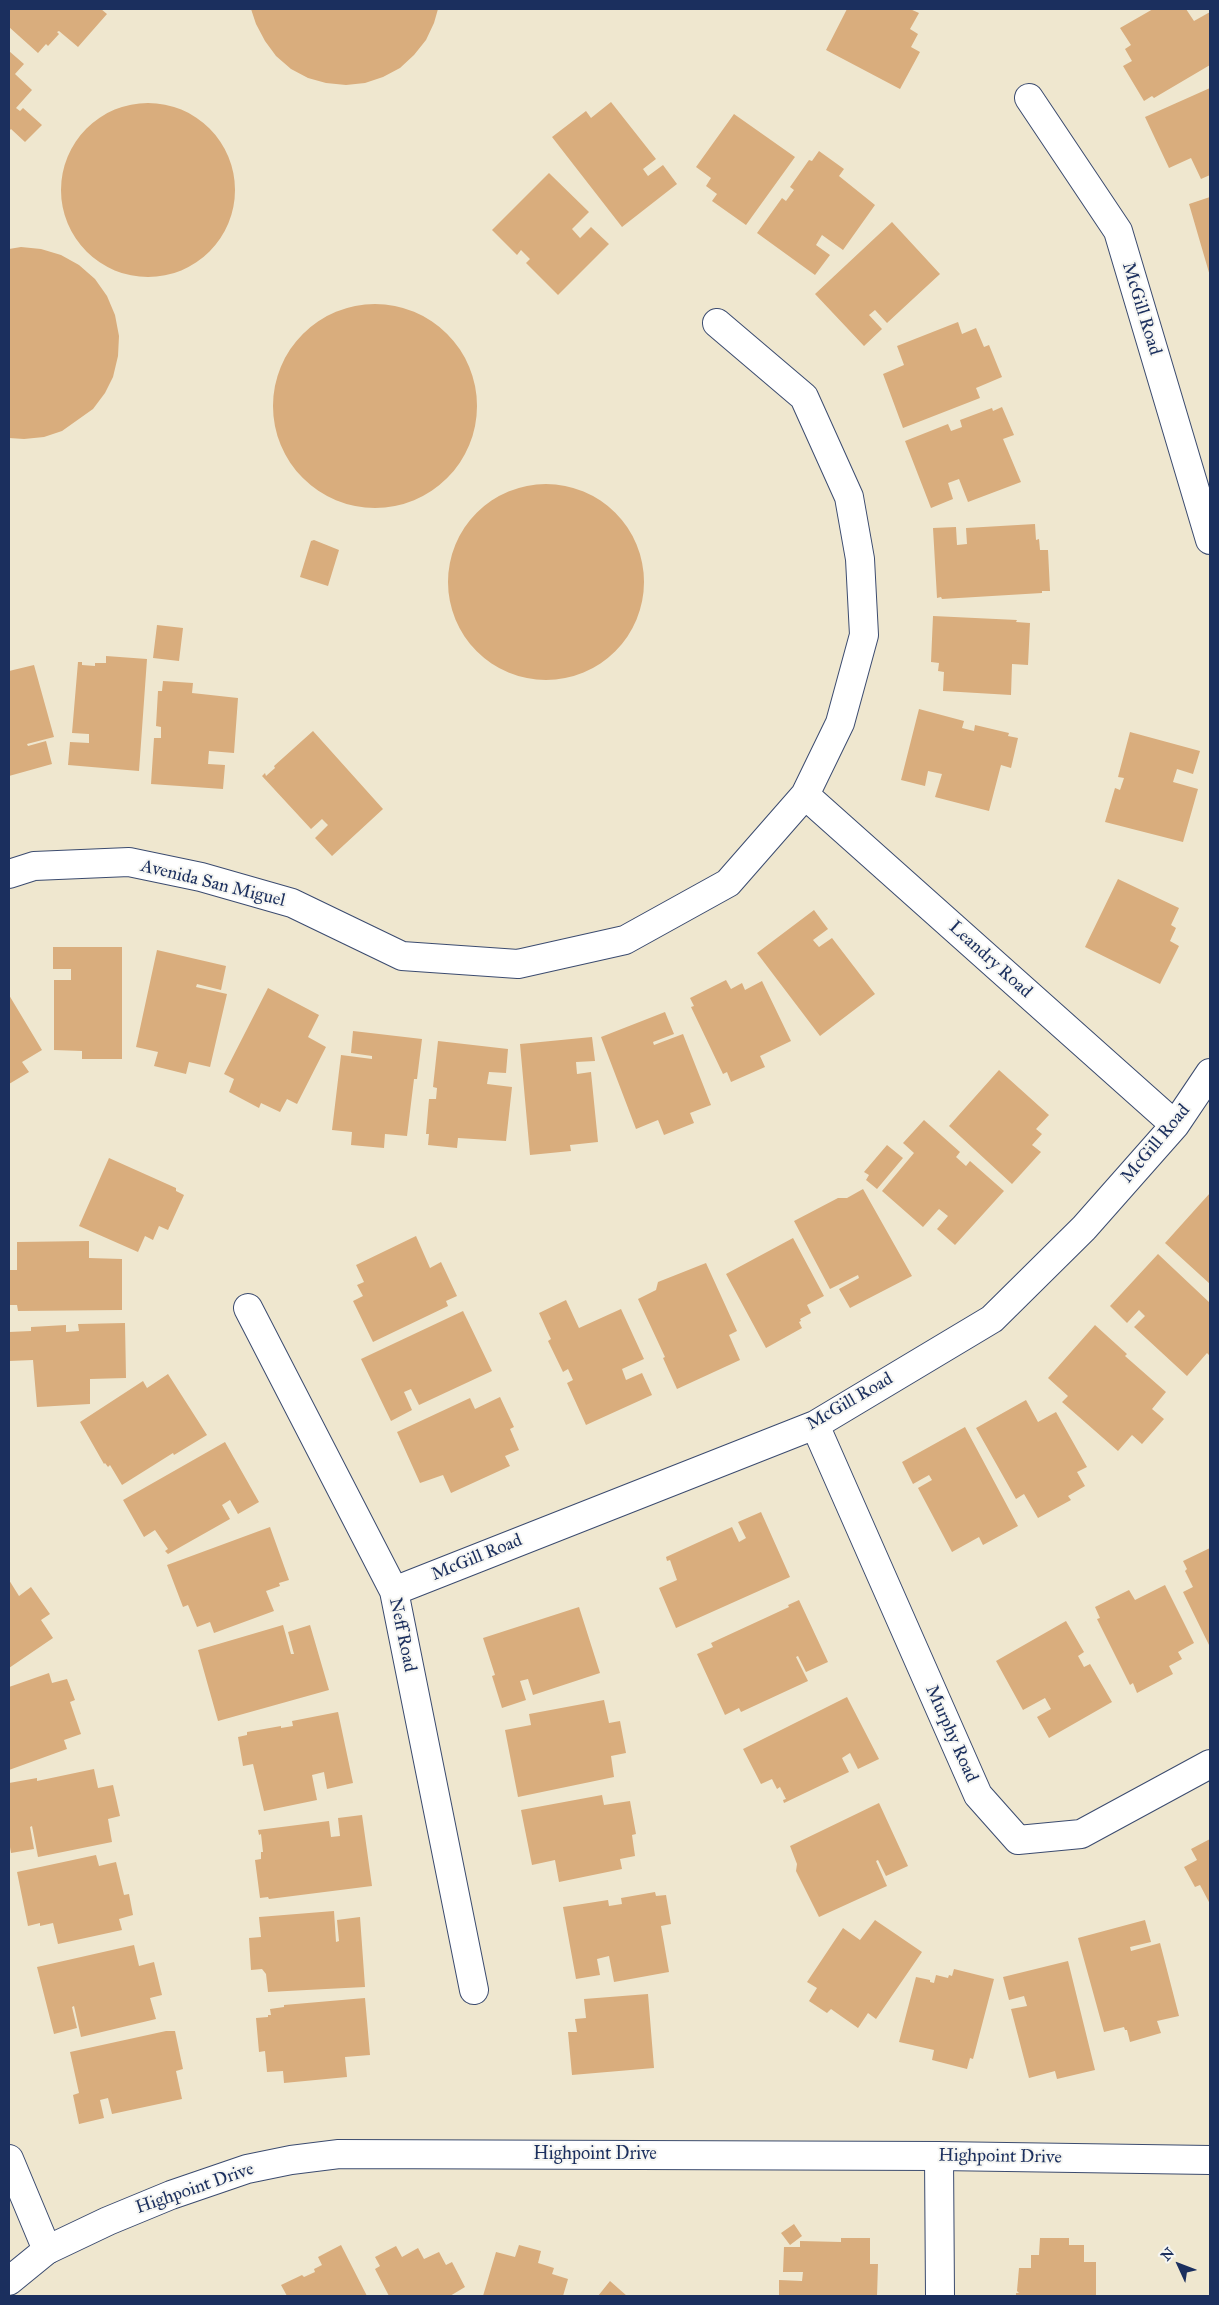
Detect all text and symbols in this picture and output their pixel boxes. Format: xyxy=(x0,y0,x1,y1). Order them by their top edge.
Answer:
street label: McGill Road xyxy=(1117,260,1165,358)
street label: Avenida San Miguel xyxy=(139,856,287,912)
street label: Leandry Road xyxy=(944,917,1036,1003)
street label: McGill Road xyxy=(1117,1100,1195,1188)
street label: McGill Road xyxy=(803,1369,897,1435)
street label: McGill Road xyxy=(428,1530,526,1586)
street label: Neff Road xyxy=(384,1596,420,1674)
street label: Murphy Road xyxy=(920,1682,982,1786)
street label: Highpoint Drive xyxy=(533,2144,657,2166)
street label: Highpoint Drive xyxy=(938,2145,1062,2169)
street label: Highpoint Drive xyxy=(133,2159,257,2219)
north arrow xyxy=(1154,2240,1204,2290)
text: N xyxy=(1157,2244,1178,2265)

